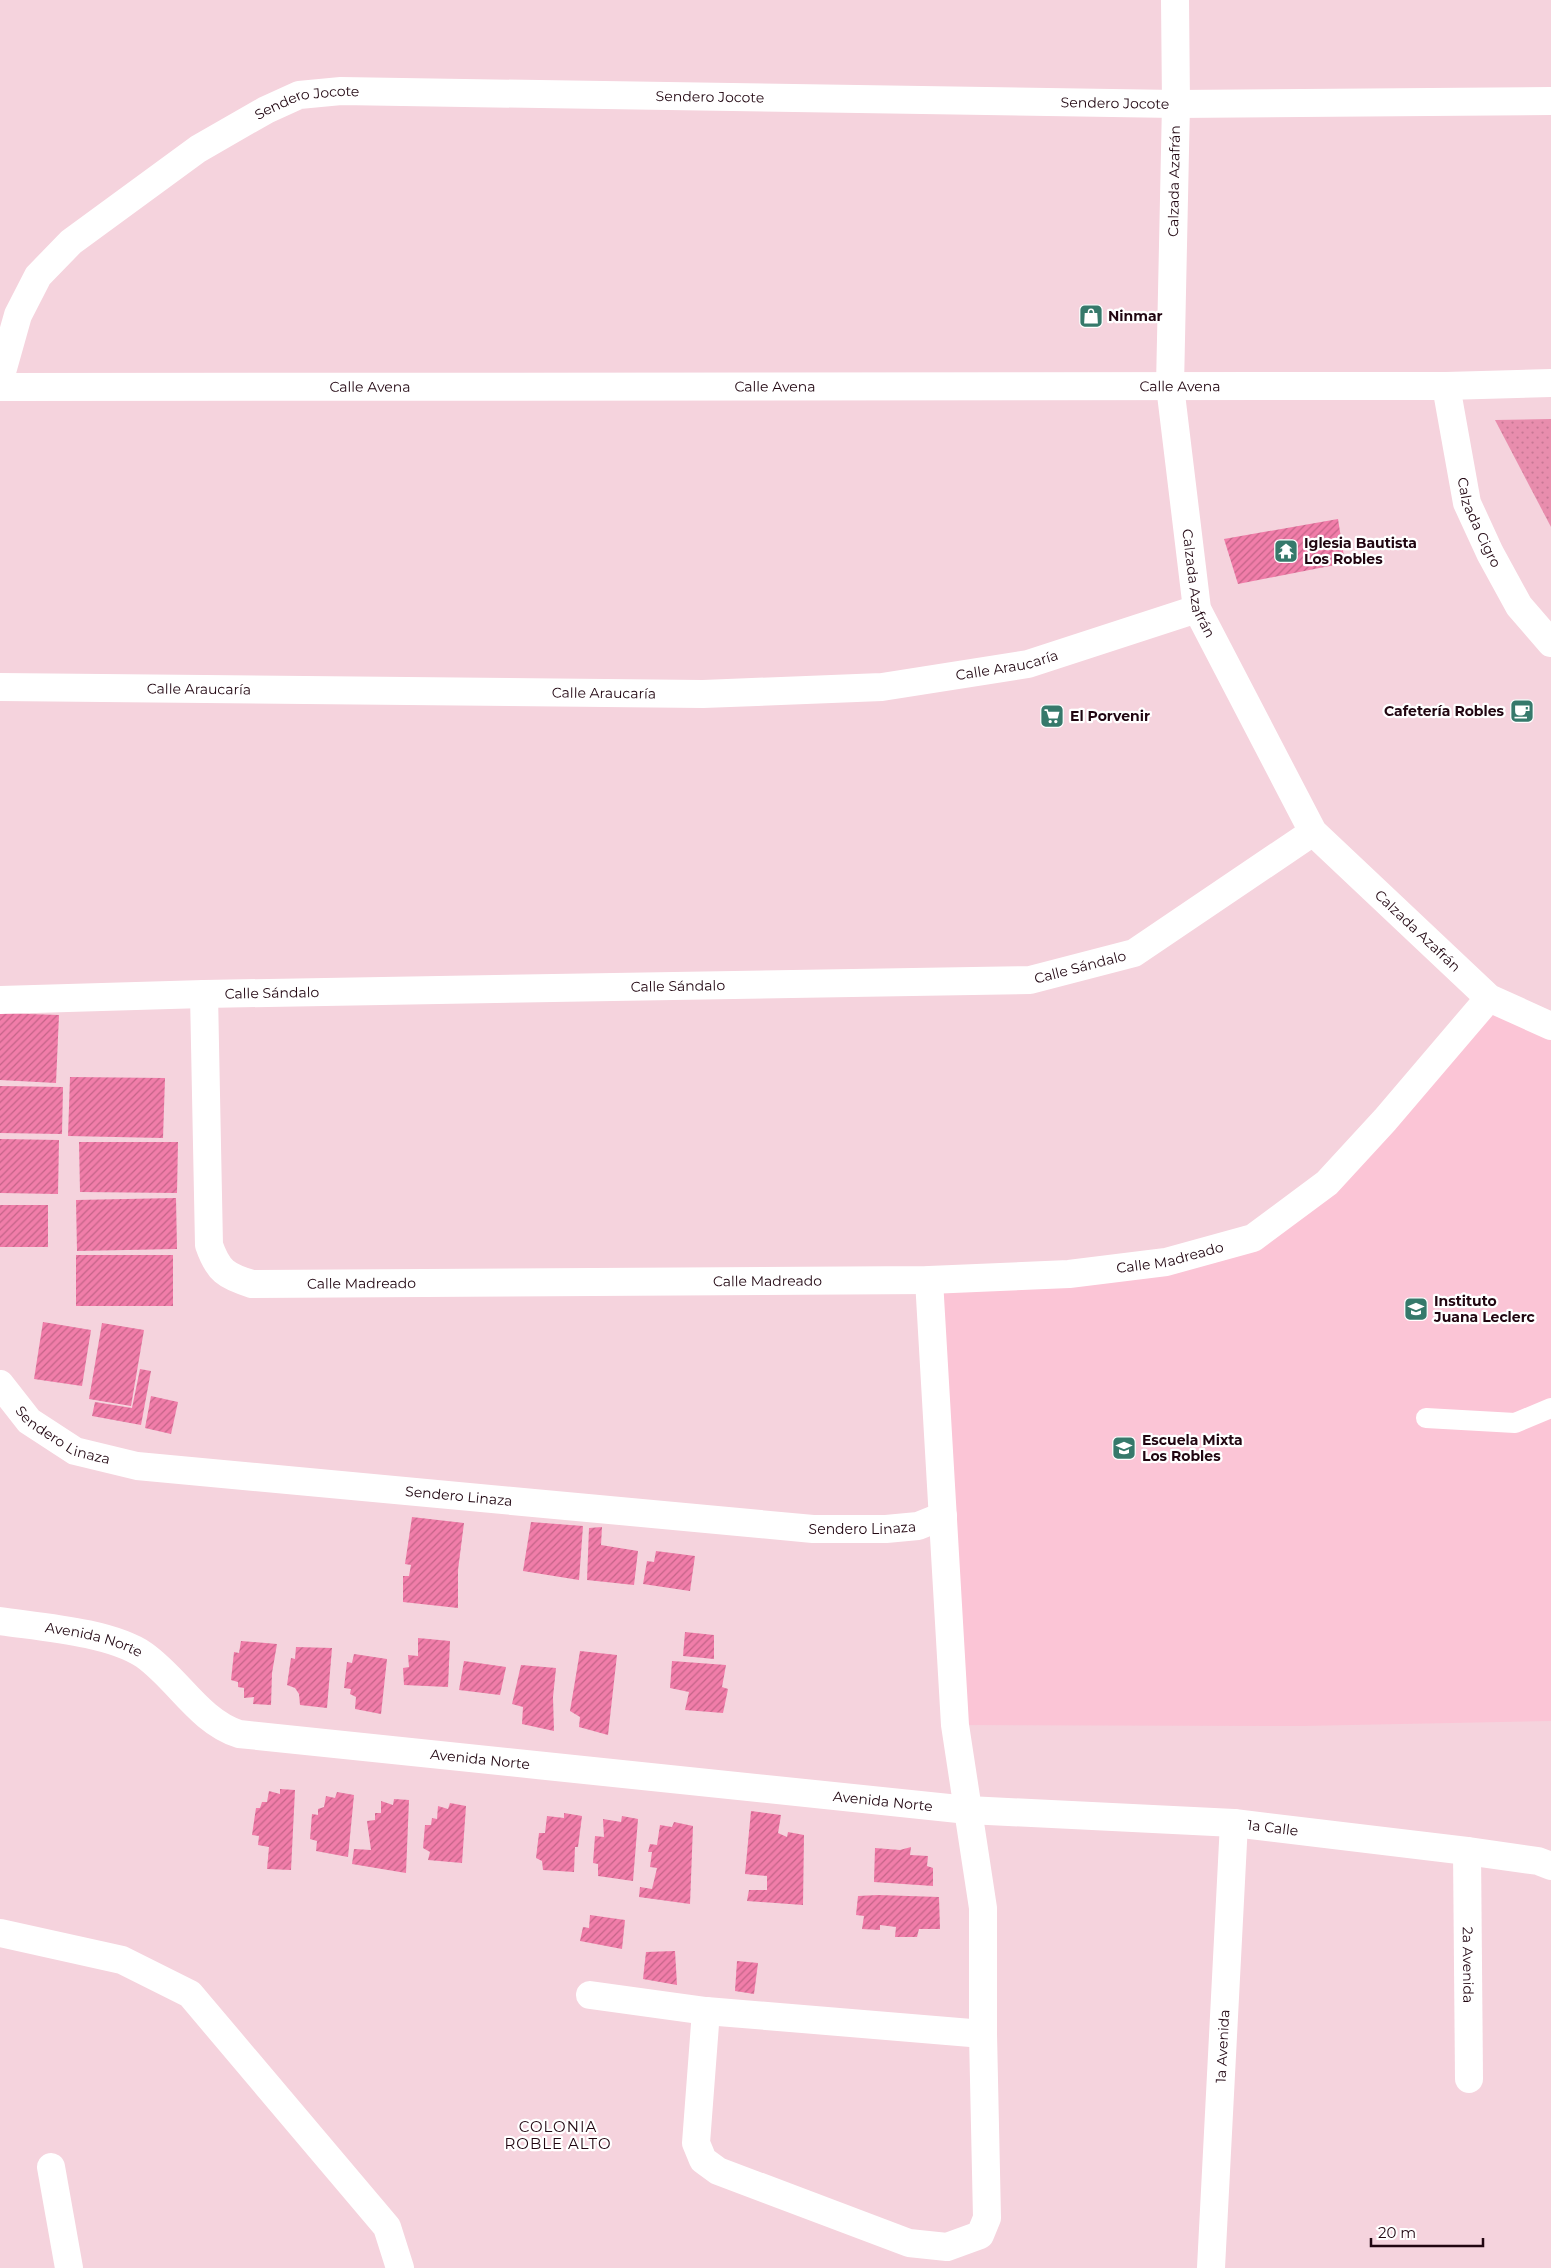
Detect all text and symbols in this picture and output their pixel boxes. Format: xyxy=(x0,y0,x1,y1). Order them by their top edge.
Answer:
street label: Sendero Jocote xyxy=(251,82,360,124)
street label: Sendero Jocote xyxy=(656,87,764,107)
street label: Sendero Jocote xyxy=(1061,93,1169,113)
street label: Calzada Azafrán xyxy=(1164,125,1184,237)
shop icon: Ninmar xyxy=(1078,303,1104,329)
place label: Ninmar xyxy=(1108,307,1163,325)
street label: Calle Avena xyxy=(734,377,816,395)
street label: Calle Avena xyxy=(1139,377,1221,395)
street label: Calle Avena xyxy=(329,378,411,396)
street label: Calzada Cigro xyxy=(1454,476,1505,571)
street label: Calzada Azafrán xyxy=(1178,528,1219,641)
place label: Iglesia Bautista Los Robles xyxy=(1304,534,1417,568)
temple icon: Iglesia Bautista Los Robles xyxy=(1273,538,1299,564)
street label: Calle Araucaría xyxy=(954,646,1060,684)
street label: Calle Araucaría xyxy=(147,679,251,699)
street label: Calle Araucaría xyxy=(552,683,656,703)
cafe icon: Cafetería Robles xyxy=(1509,698,1535,724)
place label: Cafetería Robles xyxy=(1384,702,1505,720)
supermarket icon: El Porvenir xyxy=(1039,703,1065,729)
place label: El Porvenir xyxy=(1070,707,1150,725)
street label: Calzada Azafrán xyxy=(1371,886,1465,976)
street label: Calle Sándalo xyxy=(1032,946,1128,988)
street label: Calle Sándalo xyxy=(630,976,725,996)
street label: Calle Sándalo xyxy=(225,983,320,1003)
street label: Calle Madreado xyxy=(1115,1238,1226,1277)
street label: Calle Madreado xyxy=(713,1272,822,1290)
street label: Calle Madreado xyxy=(307,1274,416,1293)
place label: Instituto Juana Leclerc xyxy=(1433,1292,1536,1326)
school or university icon: Instituto Juana Leclerc xyxy=(1403,1296,1429,1322)
street label: Sendero Linaza xyxy=(12,1402,112,1468)
place label: Escuela Mixta Los Robles xyxy=(1142,1431,1243,1465)
school or university icon: Escuela Mixta Los Robles xyxy=(1111,1435,1137,1461)
street label: Sendero Linaza xyxy=(404,1482,513,1510)
street label: Sendero Linaza xyxy=(808,1517,917,1538)
street label: Avenida Norte xyxy=(44,1618,146,1661)
street label: Avenida Norte xyxy=(429,1745,531,1773)
street label: Avenida Norte xyxy=(832,1787,934,1815)
street label: 1a Calle xyxy=(1246,1816,1299,1840)
street label: 2a Avenida xyxy=(1459,1927,1477,2003)
street label: 1a Avenida xyxy=(1212,2009,1233,2083)
district label: COLONIA ROBLE ALTO xyxy=(504,2117,612,2153)
scale bar xyxy=(1371,2216,1484,2248)
text: 20 m xyxy=(1378,2223,1416,2242)

